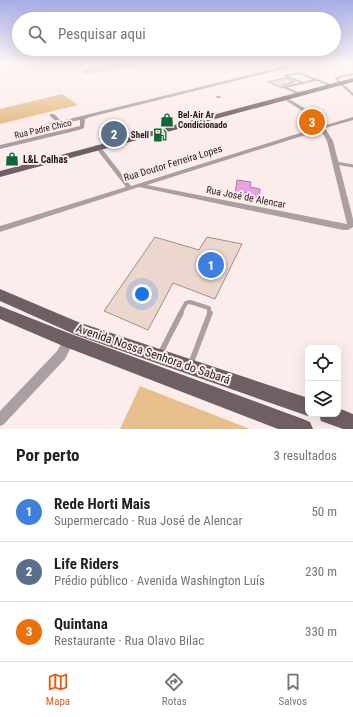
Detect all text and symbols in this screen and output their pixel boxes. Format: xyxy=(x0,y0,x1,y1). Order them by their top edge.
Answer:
search box xyxy=(12,12,341,56)
icon: search xyxy=(26,23,48,45)
text: Pesquisar aqui xyxy=(58,25,146,43)
pin: 3 xyxy=(299,107,325,137)
place label: Bel-Air Ar Condicionado xyxy=(178,110,228,130)
shop icon: Bel-Air Ar Condicionado xyxy=(159,112,175,128)
street label: Rua Padre Chico xyxy=(13,117,73,140)
pin: 2 xyxy=(101,119,127,149)
fuel station icon: Shell xyxy=(152,127,168,143)
place label: Shell xyxy=(131,130,149,140)
street label: Rua Doutor Ferreira Lopes xyxy=(122,143,224,183)
shop icon: L&L Calhas xyxy=(4,151,20,167)
place label: L&L Calhas xyxy=(23,154,68,165)
street label: Rua José de Alencar xyxy=(205,184,287,210)
pin: 1 xyxy=(198,250,224,280)
your location xyxy=(132,284,152,304)
street label: Avenida Nossa Senhora do Sabará xyxy=(74,321,232,387)
map controls xyxy=(305,345,341,417)
button: locate xyxy=(305,345,341,381)
button: layers xyxy=(305,381,341,417)
text: Por perto xyxy=(16,445,80,465)
text: 3 resultados xyxy=(273,448,337,463)
text: Rede Horti Mais xyxy=(54,495,150,513)
text: 1 xyxy=(26,504,32,519)
text: 50 m xyxy=(311,504,337,519)
text: Supermercado · Rua José de Alencar xyxy=(54,513,242,528)
text: Life Riders xyxy=(54,555,119,573)
text: 2 xyxy=(26,564,32,579)
text: 230 m xyxy=(305,564,337,579)
text: Prédio público · Avenida Washington Luís xyxy=(54,573,265,588)
text: Quintana xyxy=(54,615,108,633)
text: 3 xyxy=(26,624,32,639)
text: 330 m xyxy=(305,624,337,639)
text: Restaurante · Rua Olavo Bilac xyxy=(54,633,204,648)
tab: Mapa xyxy=(46,671,70,708)
tab: Rotas xyxy=(162,671,187,708)
tab: Salvos xyxy=(278,671,307,708)

